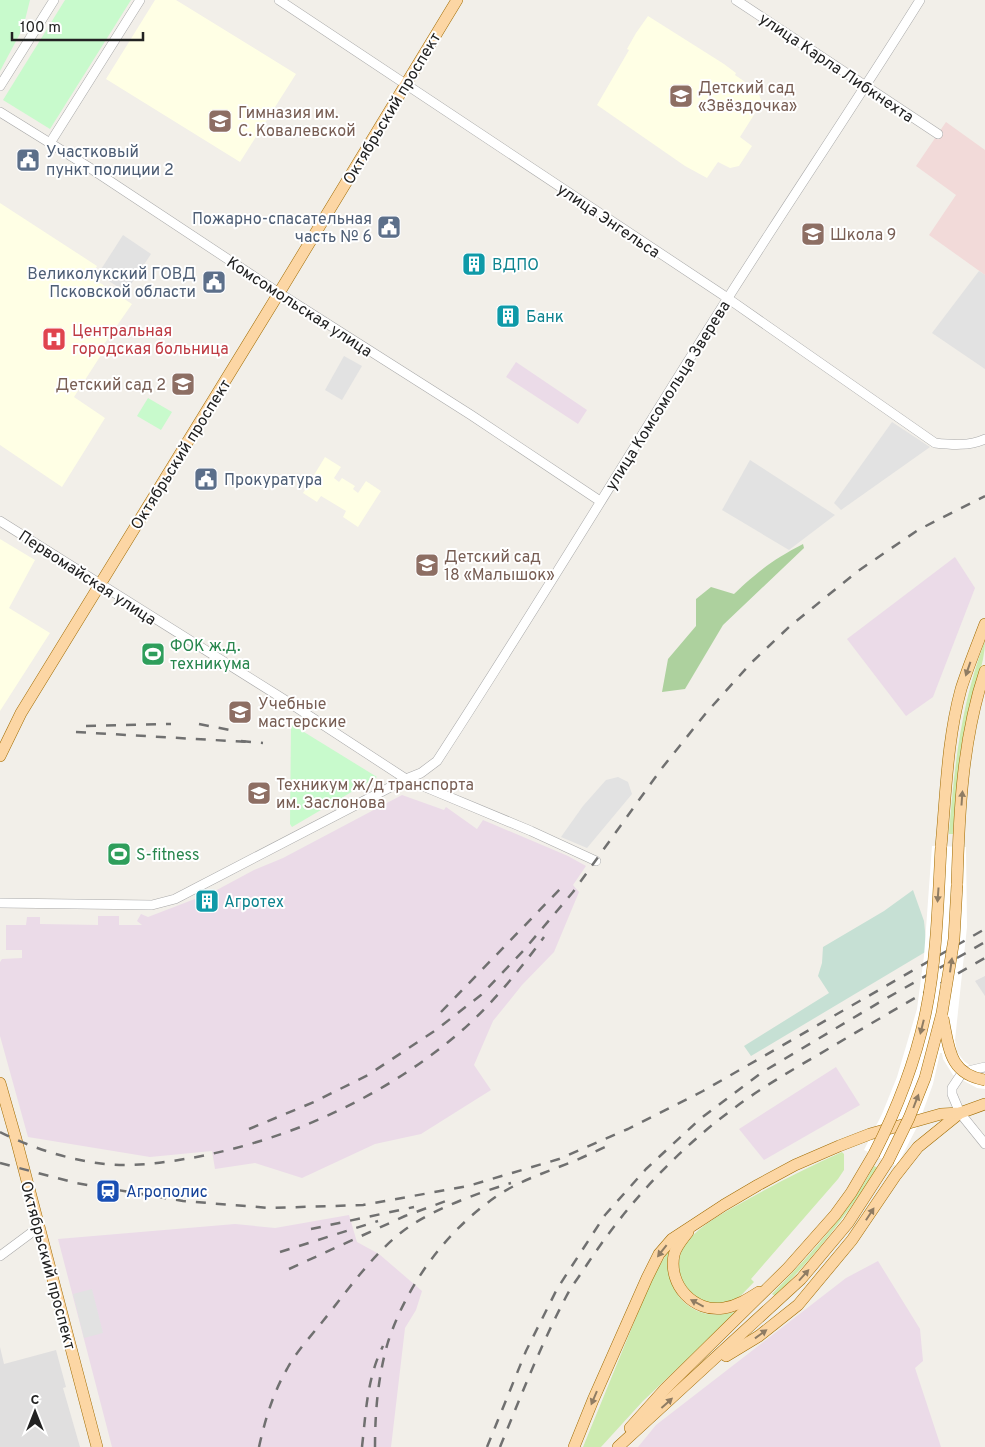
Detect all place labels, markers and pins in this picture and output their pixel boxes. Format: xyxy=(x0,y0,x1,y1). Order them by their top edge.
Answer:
place label: Детский сад «Звёздочка» xyxy=(698,79,797,117)
school or university icon: Детский сад «Звёздочка» xyxy=(668,83,694,109)
place label: Гимназия им. С. Ковалевской xyxy=(238,104,356,142)
school or university icon: Гимназия им. С. Ковалевской xyxy=(207,108,233,134)
place label: Участковый пункт полиции 2 xyxy=(46,143,174,181)
public building icon: Участковый пункт полиции 2 xyxy=(15,147,41,173)
place label: Пожарно-спасательная часть № 6 xyxy=(192,210,372,248)
public building icon: Пожарно-спасательная часть № 6 xyxy=(376,214,402,240)
school or university icon: Школа 9 xyxy=(800,221,826,247)
place label: Школа 9 xyxy=(830,226,896,246)
building icon: ВДПО xyxy=(461,251,487,277)
place label: ВДПО xyxy=(492,256,539,276)
place label: Великолукский ГОВД Псковской области xyxy=(27,265,196,303)
public building icon: Великолукский ГОВД Псковской области xyxy=(201,269,227,295)
building icon: Банк xyxy=(495,303,521,329)
place label: Банк xyxy=(526,308,564,328)
place label: Центральная городская больница xyxy=(72,322,229,360)
hospital icon: Центральная городская больница xyxy=(41,326,67,352)
school or university icon: Детский сад 2 xyxy=(170,371,196,397)
place label: Детский сад 2 xyxy=(55,376,166,396)
public building icon: Прокуратура xyxy=(193,466,219,492)
place label: Прокуратура xyxy=(224,471,322,491)
place label: Детский сад 18 «Малышок» xyxy=(444,548,555,586)
school or university icon: Детский сад 18 «Малышок» xyxy=(414,552,440,578)
place label: ФОК ж.д. техникума xyxy=(170,637,250,675)
sports icon: ФОК ж.д. техникума xyxy=(140,641,166,667)
place label: Учебные мастерские xyxy=(258,695,346,733)
school or university icon: Учебные мастерские xyxy=(227,699,253,725)
place label: Техникум ж/д транспорта им. Заслонова xyxy=(276,776,474,814)
school or university icon: Техникум ж/д транспорта им. Заслонова xyxy=(246,780,272,806)
sports icon: S-fitness xyxy=(106,841,132,867)
place label: S-fitness xyxy=(136,846,199,866)
building icon: Агротех xyxy=(194,888,220,914)
place label: Агротех xyxy=(224,893,284,913)
station icon: Агрополис xyxy=(95,1178,121,1204)
place label: Агрополис xyxy=(126,1183,208,1203)

